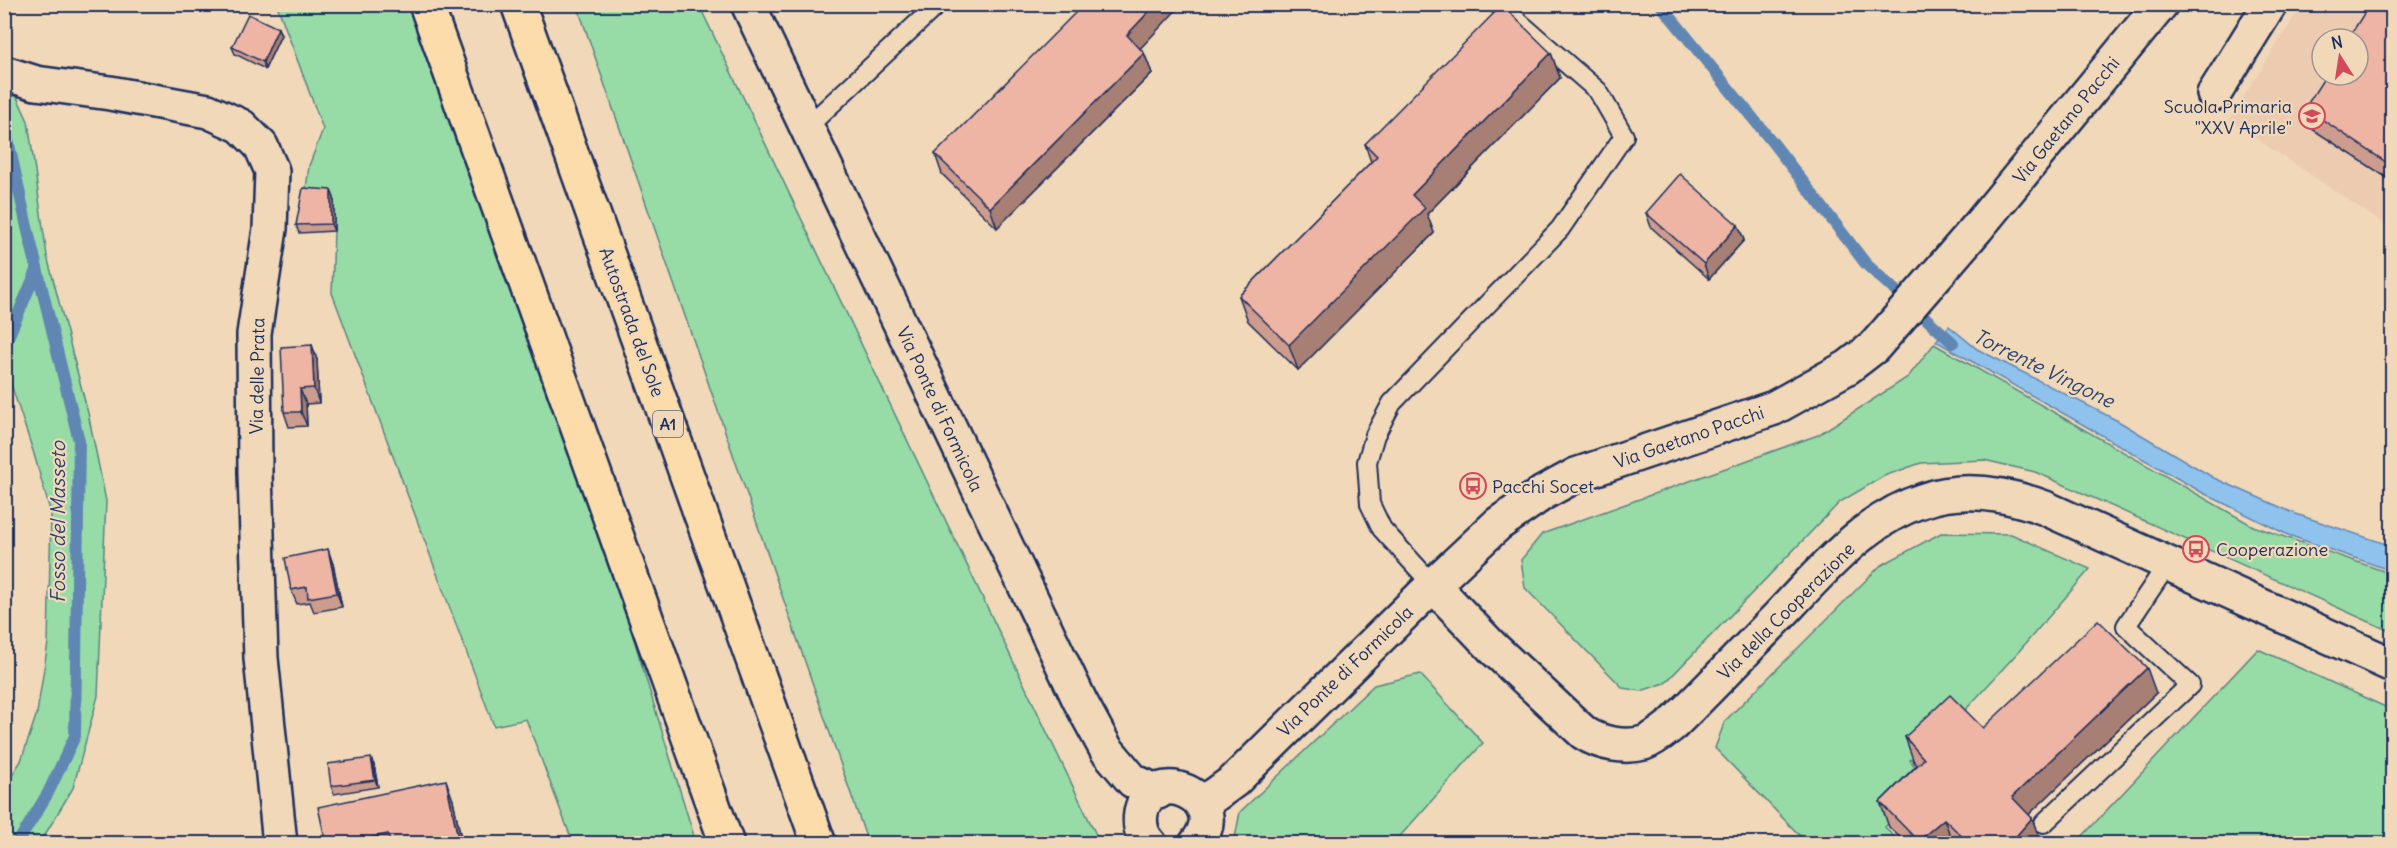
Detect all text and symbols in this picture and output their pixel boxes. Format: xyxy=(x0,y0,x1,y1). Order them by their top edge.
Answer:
north arrow xyxy=(2310,27,2370,87)
text: N xyxy=(2329,31,2344,53)
street label: Via Gaetano Pacchi xyxy=(2008,52,2124,188)
place label: Scuola Primaria "XXV Aprile" xyxy=(2164,95,2292,139)
school or university icon: Scuola Primaria "XXV Aprile" xyxy=(2297,101,2327,131)
street label: Autostrada del Sole xyxy=(594,244,670,400)
street label: Via delle Prata xyxy=(244,317,270,435)
street label: Via Ponte di Formicola xyxy=(892,323,988,495)
water label: Torrente Vingone xyxy=(1969,323,2120,413)
street label: Via Gaetano Pacchi xyxy=(1611,401,1767,473)
road number: A1 xyxy=(653,411,683,437)
water label: Fosso del Masseto xyxy=(45,439,70,603)
bus stop icon: Pacchi Socet xyxy=(1458,471,1488,501)
place label: Pacchi Socet xyxy=(1492,475,1594,498)
bus stop icon: Cooperazione xyxy=(2181,534,2211,564)
street label: Via della Cooperazione xyxy=(1713,538,1859,684)
place label: Cooperazione xyxy=(2216,538,2328,561)
street label: Via Ponte di Formicola xyxy=(1272,600,1418,742)

